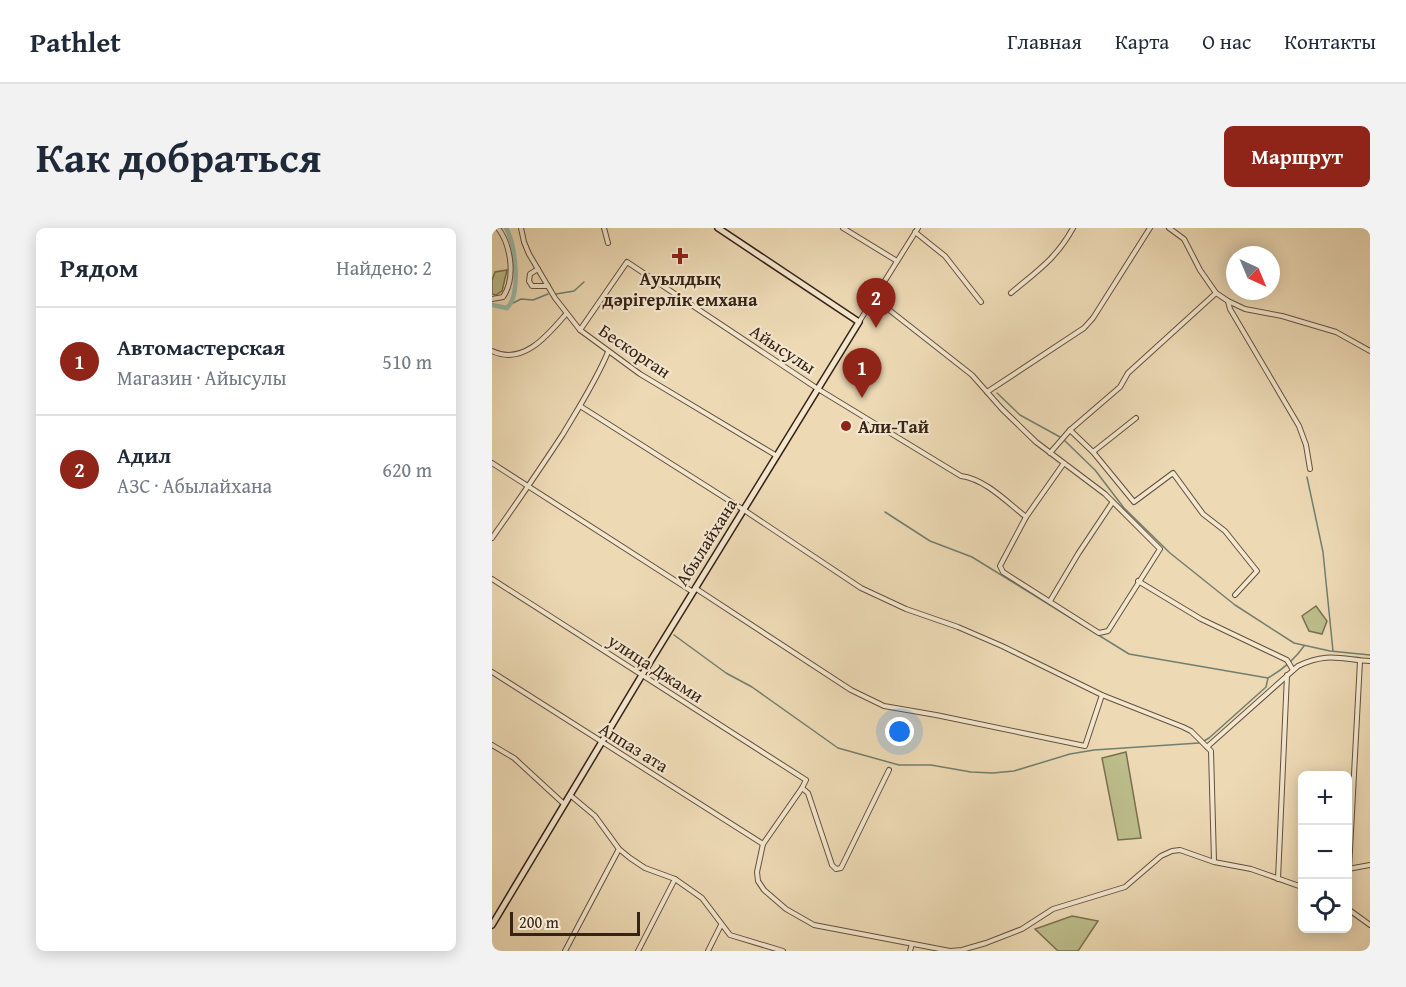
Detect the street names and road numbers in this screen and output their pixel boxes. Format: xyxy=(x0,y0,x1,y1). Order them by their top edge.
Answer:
street label: Бескорган xyxy=(594,317,676,385)
street label: Айысулы xyxy=(745,318,822,381)
street label: Абылайхана xyxy=(668,493,744,591)
street label: улица Джами xyxy=(602,626,709,709)
street label: Аппаз ата xyxy=(594,715,674,779)

